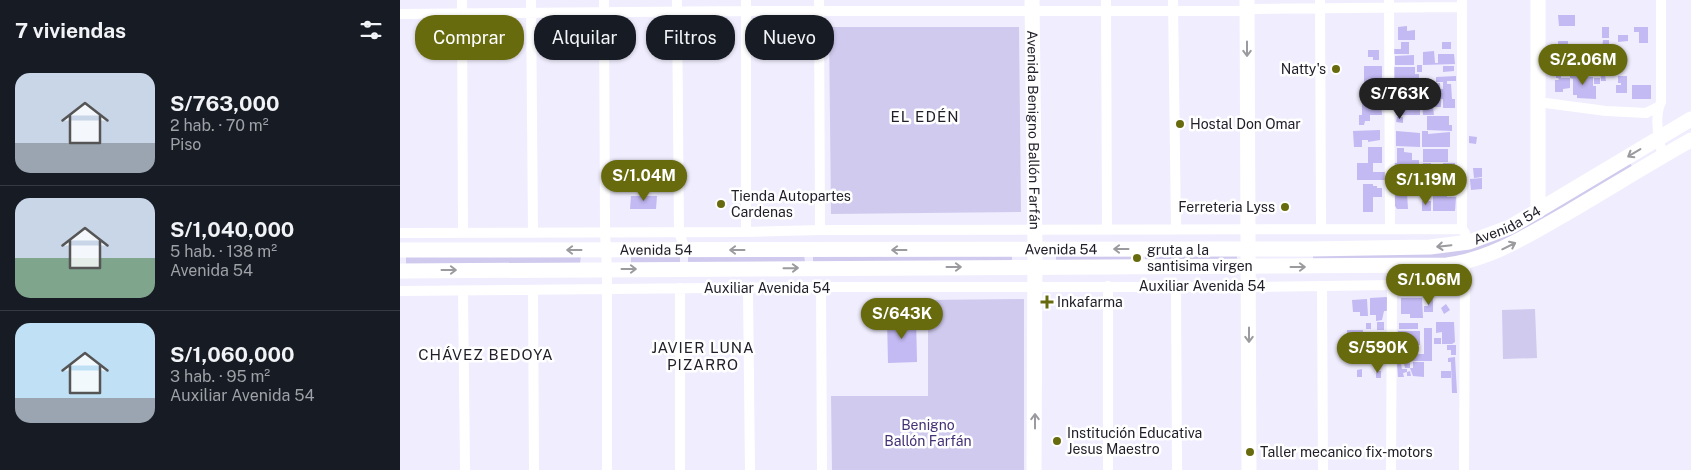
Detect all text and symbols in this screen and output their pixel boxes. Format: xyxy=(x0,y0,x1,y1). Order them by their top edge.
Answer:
chip: Comprar xyxy=(415,15,524,60)
chip: Alquilar xyxy=(534,15,636,60)
chip: Filtros xyxy=(646,15,735,60)
chip: Nuevo xyxy=(745,15,834,60)
icon: filters xyxy=(357,16,385,44)
text: 7 viviendas xyxy=(15,18,126,43)
street label: Avenida Benigno Ballón Farfán xyxy=(1024,30,1043,230)
one-way arrow xyxy=(1242,40,1252,56)
pin: S/2.06M xyxy=(1537,44,1629,86)
text: S/2.06M xyxy=(1549,50,1617,69)
place label: Natty's xyxy=(1281,61,1326,77)
marker: Natty's xyxy=(1330,63,1342,75)
pin: S/763K xyxy=(1359,78,1441,120)
text: S/763K xyxy=(1370,84,1430,103)
text: S/763,000 xyxy=(170,91,280,116)
icon: home xyxy=(55,93,115,153)
district label: EL EDÉN xyxy=(890,108,960,125)
text: 2 hab. · 70 m² xyxy=(170,116,269,135)
place label: Hostal Don Omar xyxy=(1190,116,1301,132)
marker: Hostal Don Omar xyxy=(1174,118,1186,130)
text: Piso xyxy=(170,135,201,154)
one-way arrow xyxy=(1628,149,1642,159)
pin: S/1.04M xyxy=(598,160,690,202)
pin: S/1.19M xyxy=(1380,164,1472,206)
text: S/1.04M xyxy=(612,166,676,185)
text: S/1.19M xyxy=(1396,170,1456,189)
place label: Tienda Autopartes Cardenas xyxy=(731,188,851,220)
marker: Tienda Autopartes Cardenas xyxy=(715,198,727,210)
place label: Ferreteria Lyss xyxy=(1178,199,1275,215)
marker: Ferreteria Lyss xyxy=(1279,201,1291,213)
street label: Avenida 54 xyxy=(1471,202,1544,248)
text: S/1,040,000 xyxy=(170,217,294,242)
icon: home xyxy=(55,218,115,278)
one-way arrow xyxy=(1502,240,1517,250)
street label: Avenida 54 xyxy=(1025,241,1098,257)
one-way arrow xyxy=(1436,241,1452,251)
text: 5 hab. · 138 m² xyxy=(170,242,277,261)
street label: Avenida 54 xyxy=(620,242,693,258)
place label: gruta a la santisima virgen xyxy=(1147,242,1253,274)
one-way arrow xyxy=(1113,244,1129,254)
one-way arrow xyxy=(566,245,582,255)
one-way arrow xyxy=(729,245,745,255)
one-way arrow xyxy=(891,245,908,255)
marker: gruta a la santisima virgen xyxy=(1131,252,1143,264)
text: Avenida 54 xyxy=(170,261,253,280)
one-way arrow xyxy=(945,262,961,272)
one-way arrow xyxy=(1290,262,1306,272)
one-way arrow xyxy=(783,263,799,272)
one-way arrow xyxy=(620,264,636,274)
pin: S/1.06M xyxy=(1383,264,1475,306)
one-way arrow xyxy=(440,265,456,275)
text: S/1.06M xyxy=(1397,270,1461,289)
street label: Auxiliar Avenida 54 xyxy=(1139,278,1265,294)
street label: Auxiliar Avenida 54 xyxy=(704,280,830,296)
place label: Inkafarma xyxy=(1057,294,1123,310)
marker: Inkafarma xyxy=(1041,296,1053,308)
pin: S/643K xyxy=(861,298,943,340)
text: S/643K xyxy=(872,304,932,323)
one-way arrow xyxy=(1244,327,1254,343)
pin: S/590K xyxy=(1337,332,1419,374)
text: S/590K xyxy=(1348,338,1408,357)
district label: JAVIER LUNA PIZARRO xyxy=(651,339,755,373)
text: S/1,060,000 xyxy=(170,342,294,367)
icon: home xyxy=(55,343,115,403)
district label: CHÁVEZ BEDOYA xyxy=(418,346,554,363)
text: 3 hab. · 95 m² xyxy=(170,367,270,386)
text: Auxiliar Avenida 54 xyxy=(170,386,314,405)
one-way arrow xyxy=(1030,414,1040,430)
park label: Benigno Ballón Farfán xyxy=(884,417,972,449)
place label: Institución Educativa Jesus Maestro xyxy=(1067,425,1202,457)
marker: Institución Educativa Jesus Maestro xyxy=(1051,435,1063,447)
place label: Taller mecanico fix-motors xyxy=(1260,444,1433,460)
marker: Taller mecanico fix-motors xyxy=(1244,446,1256,458)

